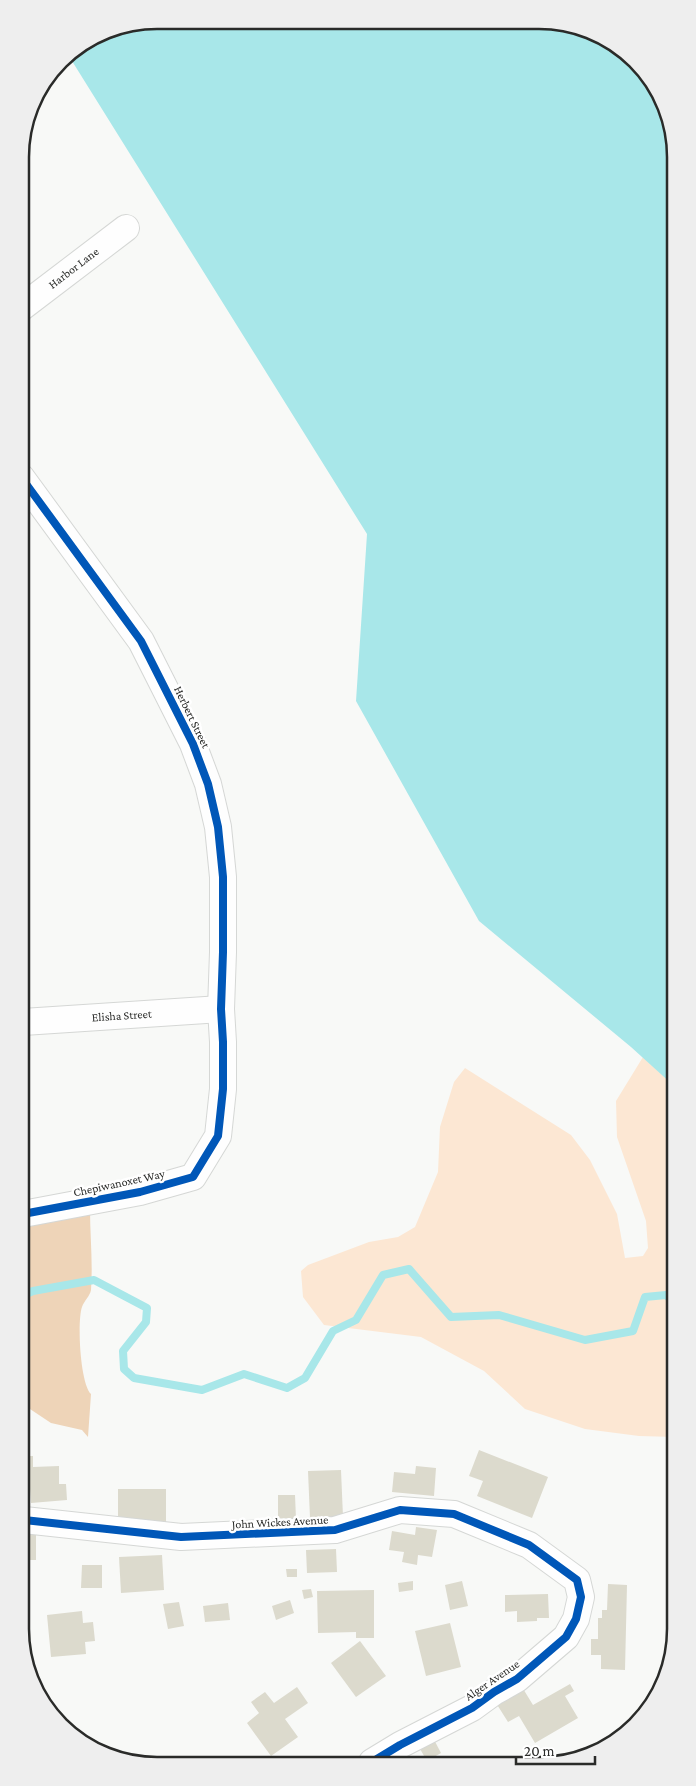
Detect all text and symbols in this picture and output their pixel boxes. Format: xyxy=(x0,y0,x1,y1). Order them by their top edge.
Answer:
street label: Harbor Lane xyxy=(46,244,101,292)
street label: Herbert Street xyxy=(171,684,214,751)
street label: Elisha Street xyxy=(91,1006,153,1024)
street label: Chepiwanoxet Way xyxy=(72,1166,167,1200)
street label: John Wickes Avenue xyxy=(230,1512,329,1532)
street label: Alger Avenue xyxy=(462,1657,522,1703)
scale bar xyxy=(516,1734,595,1766)
text: 20 m xyxy=(524,1743,555,1759)

